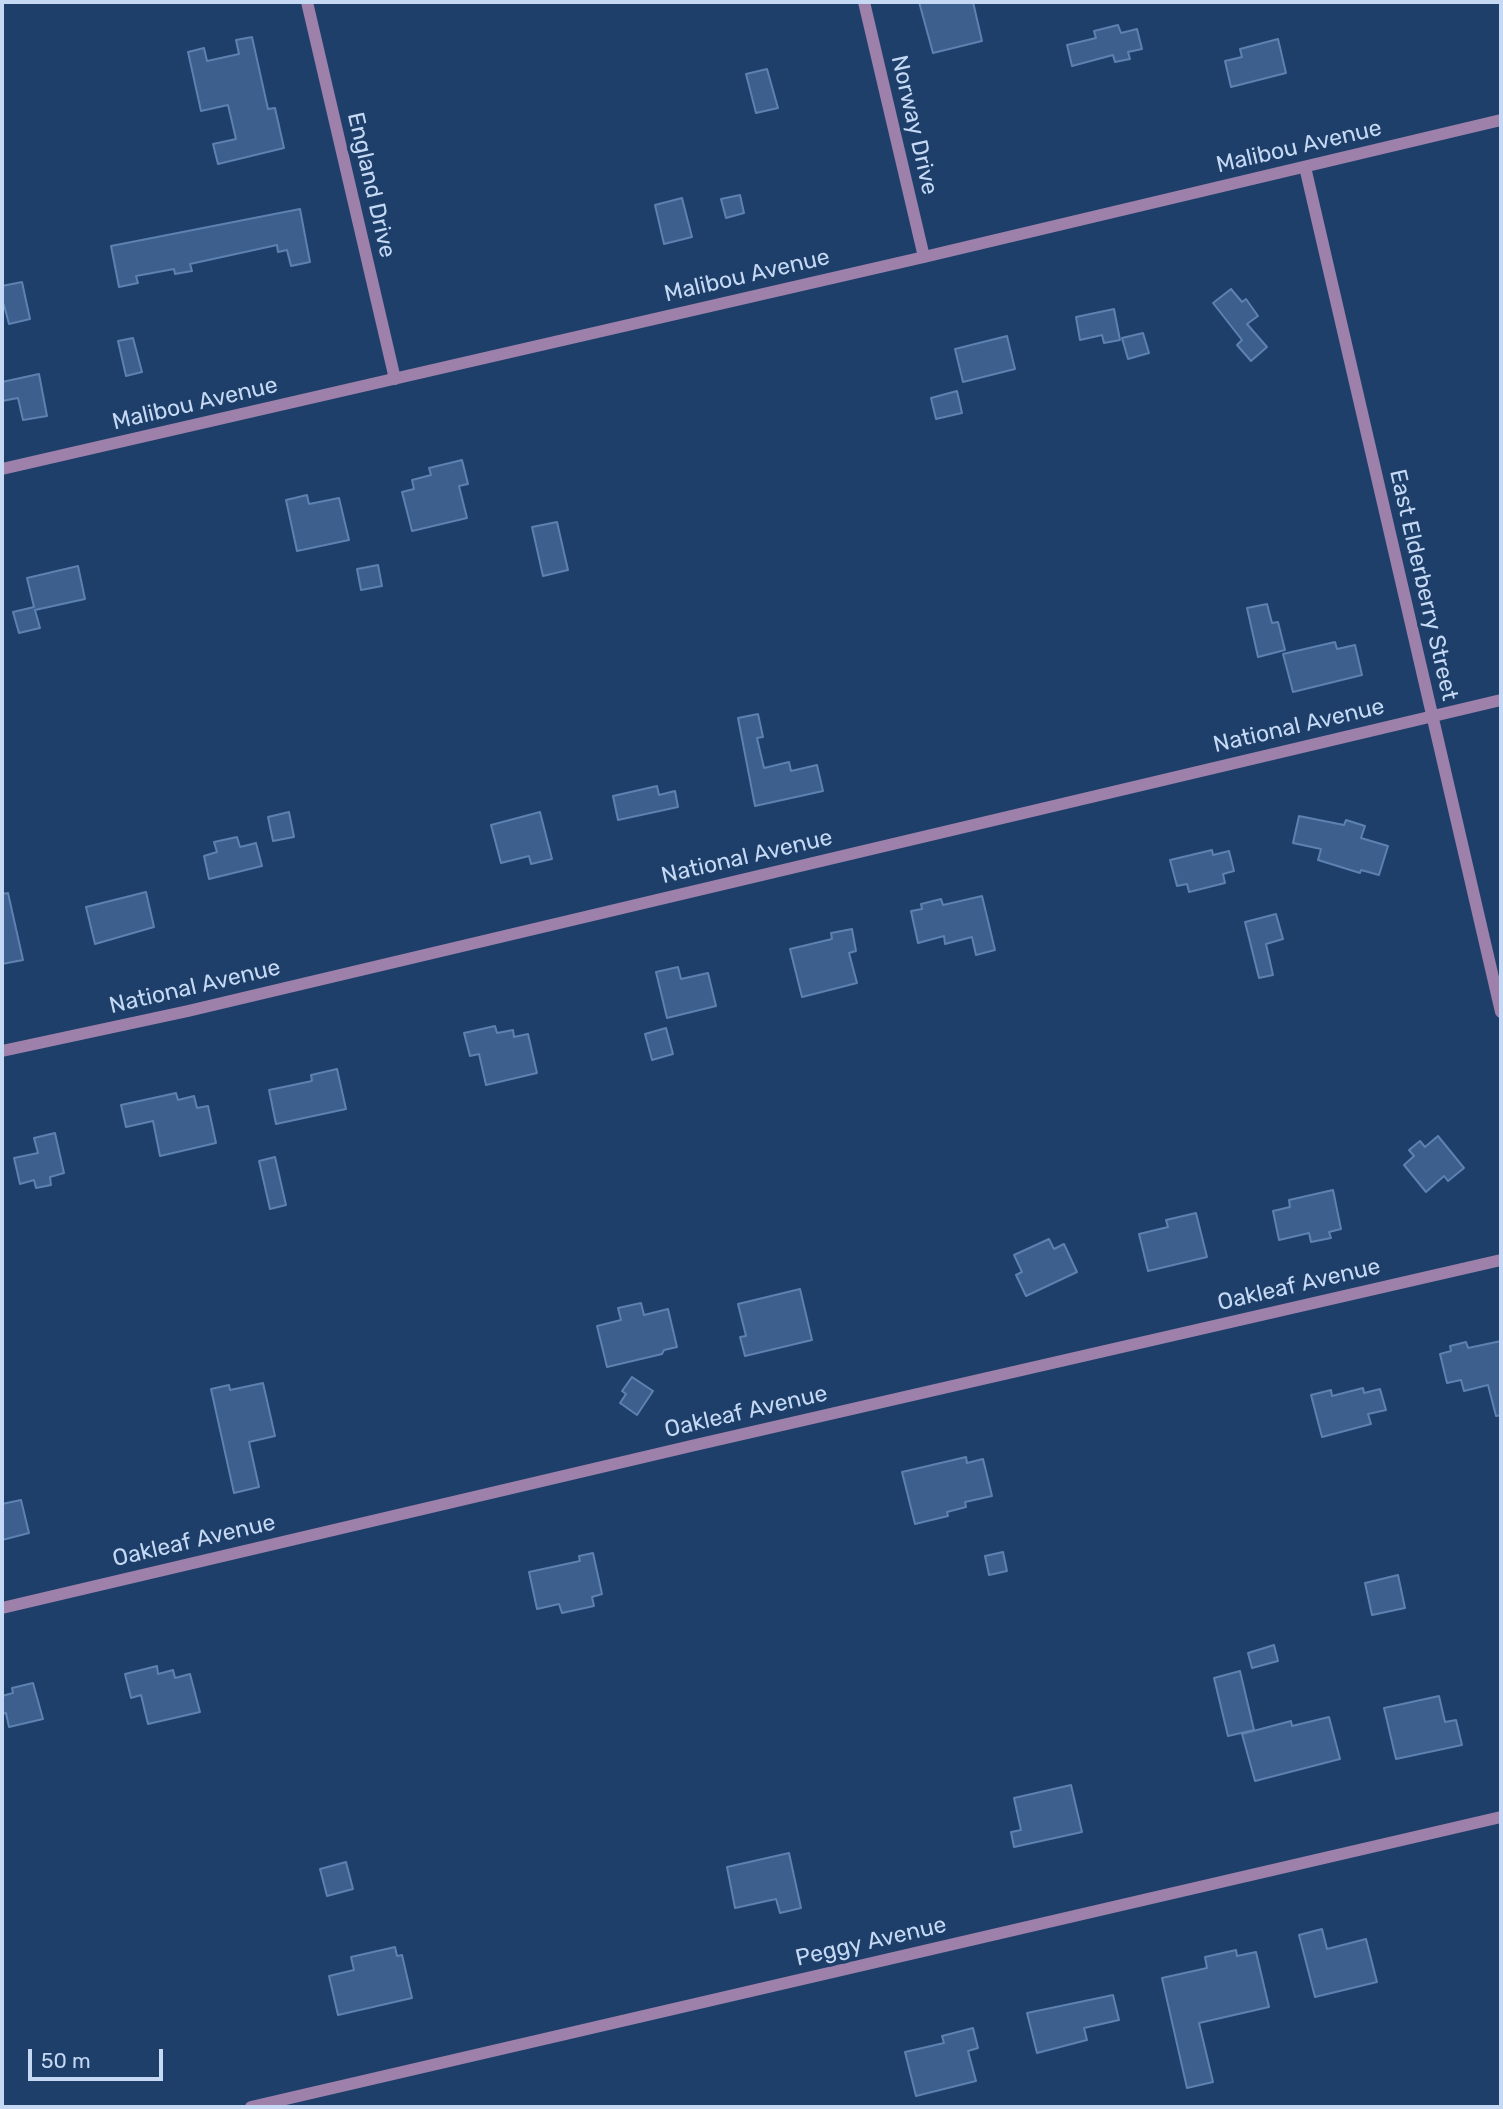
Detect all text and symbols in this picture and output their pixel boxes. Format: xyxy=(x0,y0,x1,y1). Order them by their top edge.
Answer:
street label: Norway Drive xyxy=(885,53,943,197)
street label: England Drive xyxy=(341,110,401,260)
street label: Malibou Avenue xyxy=(1214,115,1384,179)
street label: Malibou Avenue xyxy=(662,244,832,308)
street label: Malibou Avenue xyxy=(110,372,280,436)
street label: East Elderberry Street xyxy=(1383,467,1463,703)
street label: National Avenue xyxy=(1211,693,1387,759)
street label: National Avenue xyxy=(659,824,835,890)
street label: National Avenue xyxy=(107,954,283,1020)
street label: Oakleaf Avenue xyxy=(1215,1253,1383,1317)
street label: Oakleaf Avenue xyxy=(662,1380,830,1444)
street label: Oakleaf Avenue xyxy=(110,1509,278,1573)
street label: Peggy Avenue xyxy=(793,1911,949,1973)
scale bar xyxy=(32,2036,166,2080)
text: 50 m xyxy=(41,2048,91,2073)

